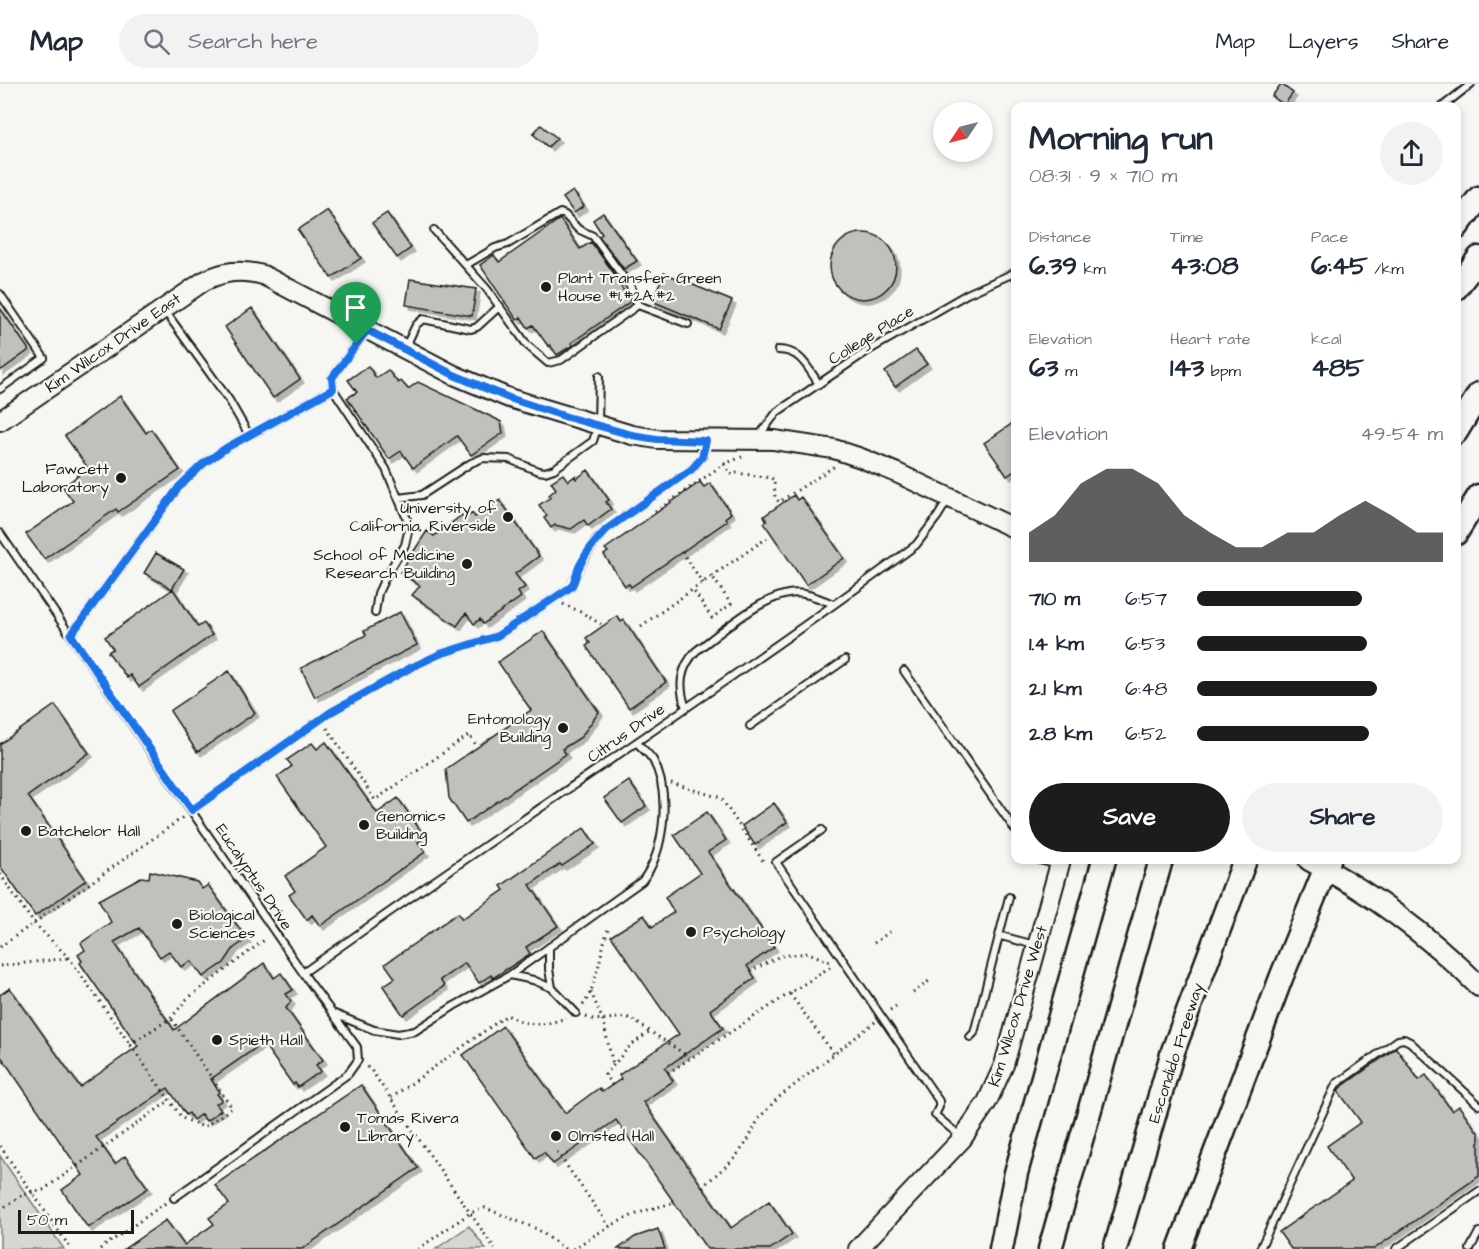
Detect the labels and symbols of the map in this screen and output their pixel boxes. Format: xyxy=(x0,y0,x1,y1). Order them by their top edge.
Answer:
north arrow xyxy=(933,102,993,162)
place label: Plant Transfer Green House #1,#2A,#2 xyxy=(558,267,721,307)
marker: Plant Transfer Green House #1,#2A,#2 xyxy=(539,280,553,294)
pin xyxy=(330,282,381,344)
street label: Kim Wilcox Drive East xyxy=(41,287,186,398)
street label: College Place xyxy=(824,300,919,371)
place label: Fawcett Laboratory xyxy=(22,458,110,499)
marker: Fawcett Laboratory xyxy=(114,471,128,485)
place label: University of California, Riverside xyxy=(350,497,497,537)
marker: University of California, Riverside xyxy=(501,510,515,524)
place label: School of Medicine Research Building xyxy=(313,544,455,585)
marker: School of Medicine Research Building xyxy=(460,557,474,571)
street label: Citrus Drive xyxy=(583,698,670,768)
place label: Entomology Building xyxy=(468,708,551,749)
marker: Entomology Building xyxy=(556,721,570,735)
place label: Genomics Building xyxy=(376,805,446,846)
marker: Genomics Building xyxy=(357,818,371,832)
place label: Batchelor Hall xyxy=(38,820,140,842)
street label: Eucalyptus Drive xyxy=(209,820,298,935)
marker: Batchelor Hall xyxy=(19,824,33,838)
place label: Biological Sciences xyxy=(189,904,255,944)
marker: Biological Sciences xyxy=(170,917,184,931)
place label: Psychology xyxy=(703,921,786,944)
street label: Kim Wilcox Drive West xyxy=(983,922,1053,1089)
marker: Psychology xyxy=(684,925,698,939)
street label: Escondido Freeway xyxy=(1143,980,1210,1126)
place label: Spieth Hall xyxy=(229,1029,303,1051)
marker: Spieth Hall xyxy=(210,1033,224,1047)
place label: Tomas Rivera Library xyxy=(357,1107,459,1148)
marker: Tomas Rivera Library xyxy=(338,1120,352,1134)
place label: Olmsted Hall xyxy=(568,1125,654,1147)
marker: Olmsted Hall xyxy=(549,1129,563,1143)
scale bar xyxy=(18,1207,134,1234)

